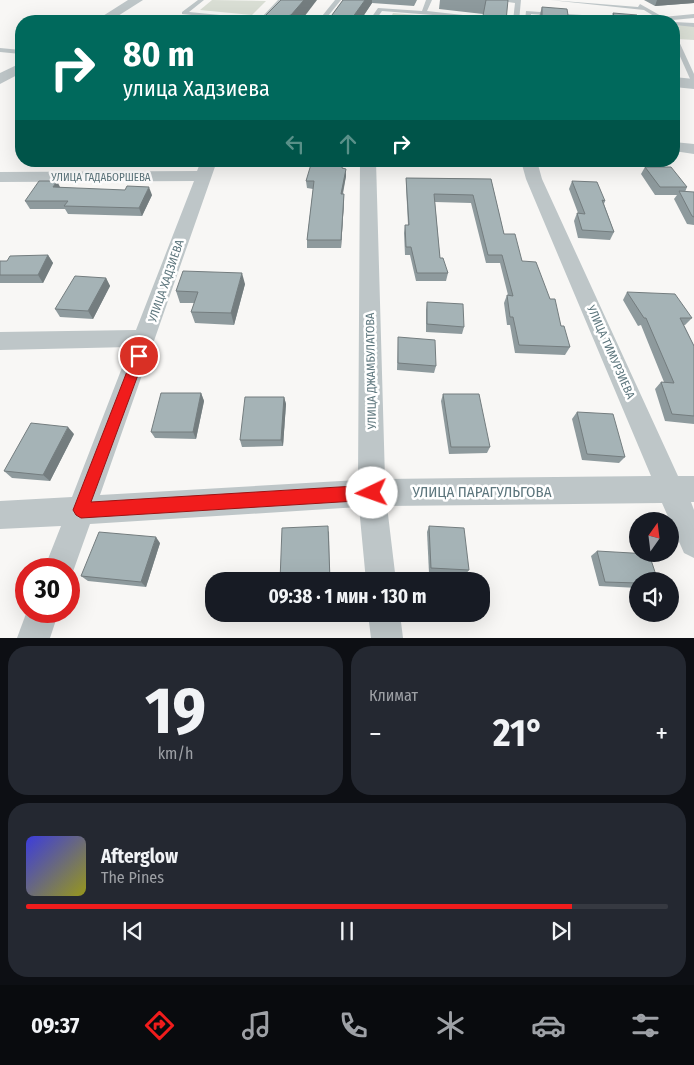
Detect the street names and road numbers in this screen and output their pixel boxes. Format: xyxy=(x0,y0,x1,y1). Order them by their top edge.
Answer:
street label: УЛИЦА ГАДАБОРШЕВА xyxy=(50,171,151,184)
street label: УЛИЦА ХАДЗИЕВА xyxy=(145,237,187,325)
street label: УЛИЦА ТИМУРЗИЕВА xyxy=(584,302,638,401)
street label: УЛИЦА ДЖАМБУЛАТОВА xyxy=(363,312,379,430)
street label: УЛИЦА ПАРАГУЛЬГОВА xyxy=(411,483,552,501)

